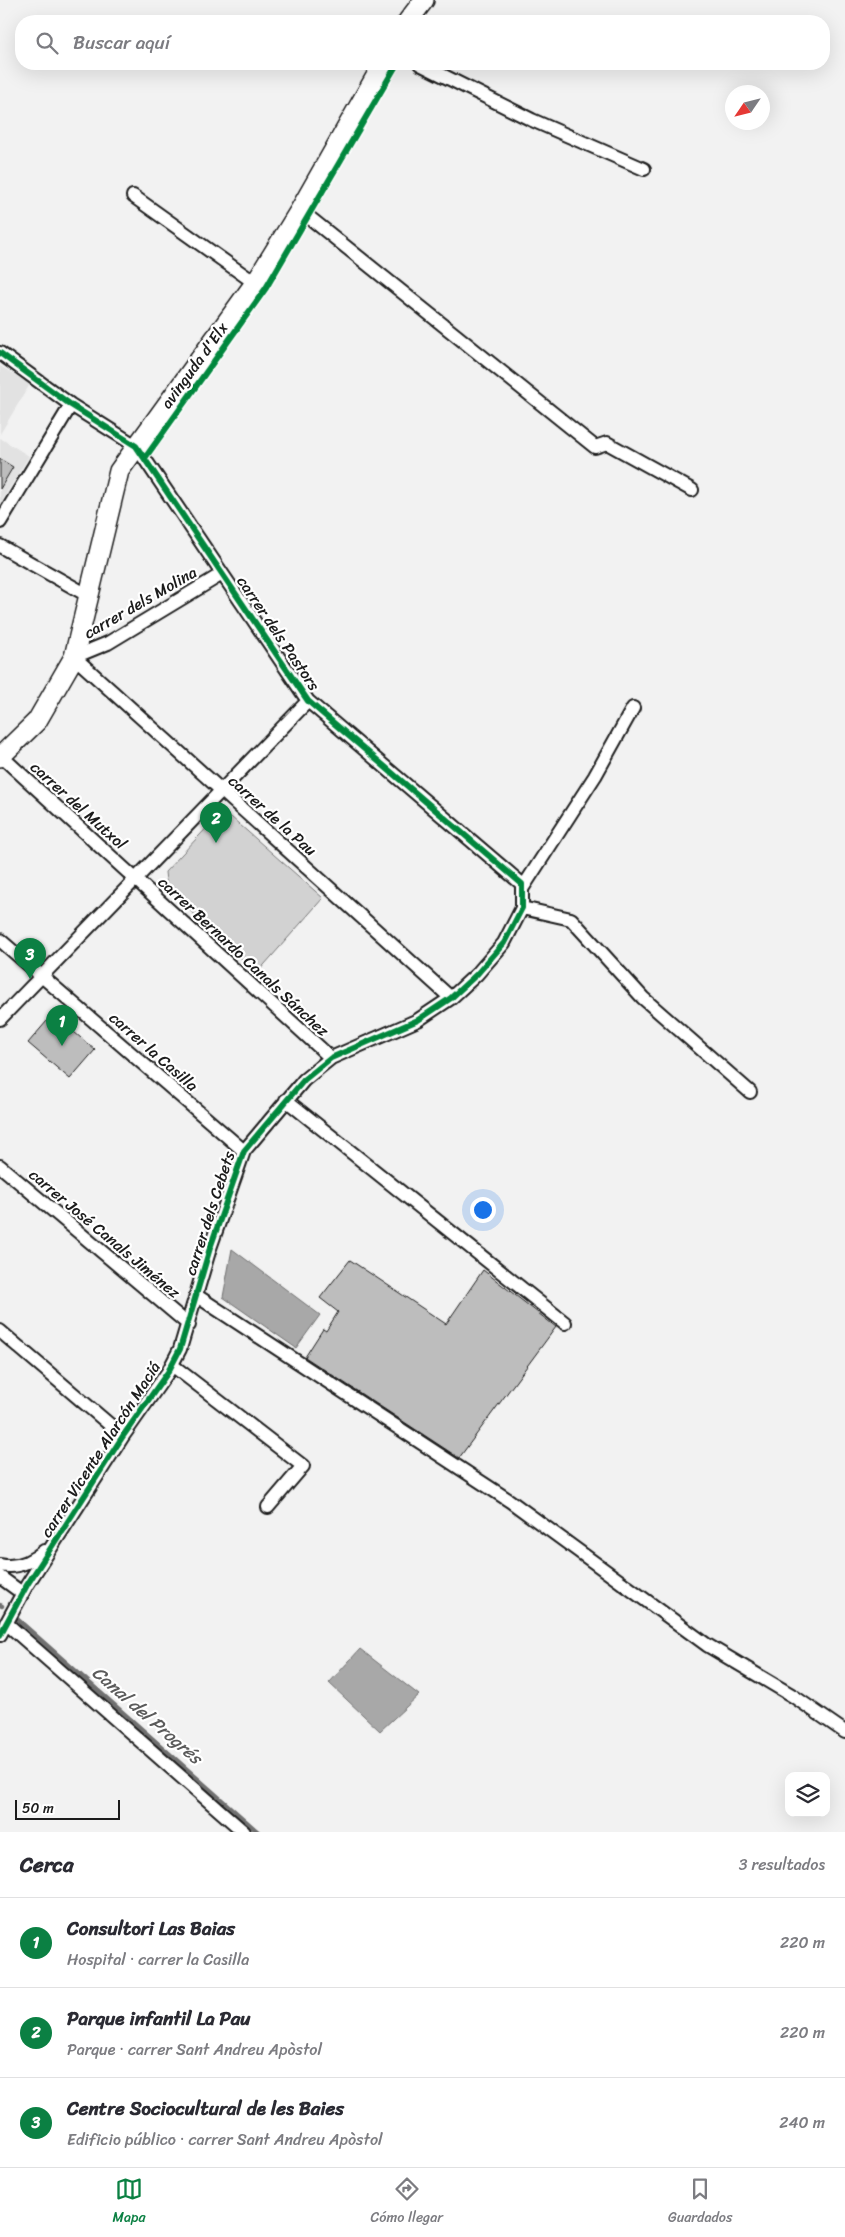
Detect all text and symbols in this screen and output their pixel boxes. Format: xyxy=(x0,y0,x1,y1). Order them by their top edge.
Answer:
search box xyxy=(15,15,830,70)
text: Buscar aquí xyxy=(73,26,170,59)
icon: search xyxy=(33,29,61,57)
north arrow xyxy=(725,85,770,130)
street label: avinguda d'Elx xyxy=(153,315,237,415)
street label: carrer dels Molina xyxy=(78,558,203,647)
street label: carrer dels Pastors xyxy=(229,570,328,697)
street label: carrer del Mutxol xyxy=(23,754,134,857)
street label: carrer de la Pau xyxy=(222,767,324,864)
pin: 2 xyxy=(200,802,232,843)
street label: carrer Bernardo Canals Sánchez xyxy=(151,869,337,1044)
pin: 3 xyxy=(14,938,46,979)
street label: carrer la Casilla xyxy=(102,1004,205,1099)
pin: 1 xyxy=(46,1005,78,1046)
street label: carrer dels Cebets xyxy=(176,1147,243,1279)
street label: carrer José Canals Jiménez xyxy=(22,1161,187,1306)
your location xyxy=(470,1197,496,1223)
street label: carrer Vicente Alarcón Maciá xyxy=(32,1355,169,1543)
water label: Canal del Progrés xyxy=(84,1658,211,1774)
map controls xyxy=(785,1772,830,1817)
button: layers xyxy=(785,1772,830,1817)
text: 50 m xyxy=(22,1796,54,1821)
scale bar xyxy=(15,1797,120,1820)
text: Cerca xyxy=(20,1846,74,1884)
text: 3 resultados xyxy=(739,1850,825,1879)
text: Consultori Las Baias xyxy=(67,1912,235,1945)
text: 1 xyxy=(33,1928,39,1957)
text: 220 m xyxy=(780,1928,825,1957)
text: Hospital · carrer la Casilla xyxy=(67,1945,249,1974)
text: Parque infantil La Pau xyxy=(67,2002,251,2035)
text: 2 xyxy=(31,2018,41,2047)
text: 220 m xyxy=(780,2018,825,2047)
text: Parque · carrer Sant Andreu Apòstol xyxy=(67,2035,322,2064)
text: Centre Sociocultural de les Baies xyxy=(67,2092,344,2125)
text: 3 xyxy=(32,2108,40,2137)
text: 240 m xyxy=(779,2108,825,2137)
text: Edificio público · carrer Sant Andreu Apòstol xyxy=(67,2125,383,2154)
tab: Mapa xyxy=(113,2175,145,2230)
tab: Cómo llegar xyxy=(371,2175,443,2230)
tab: Guardados xyxy=(668,2175,732,2230)

